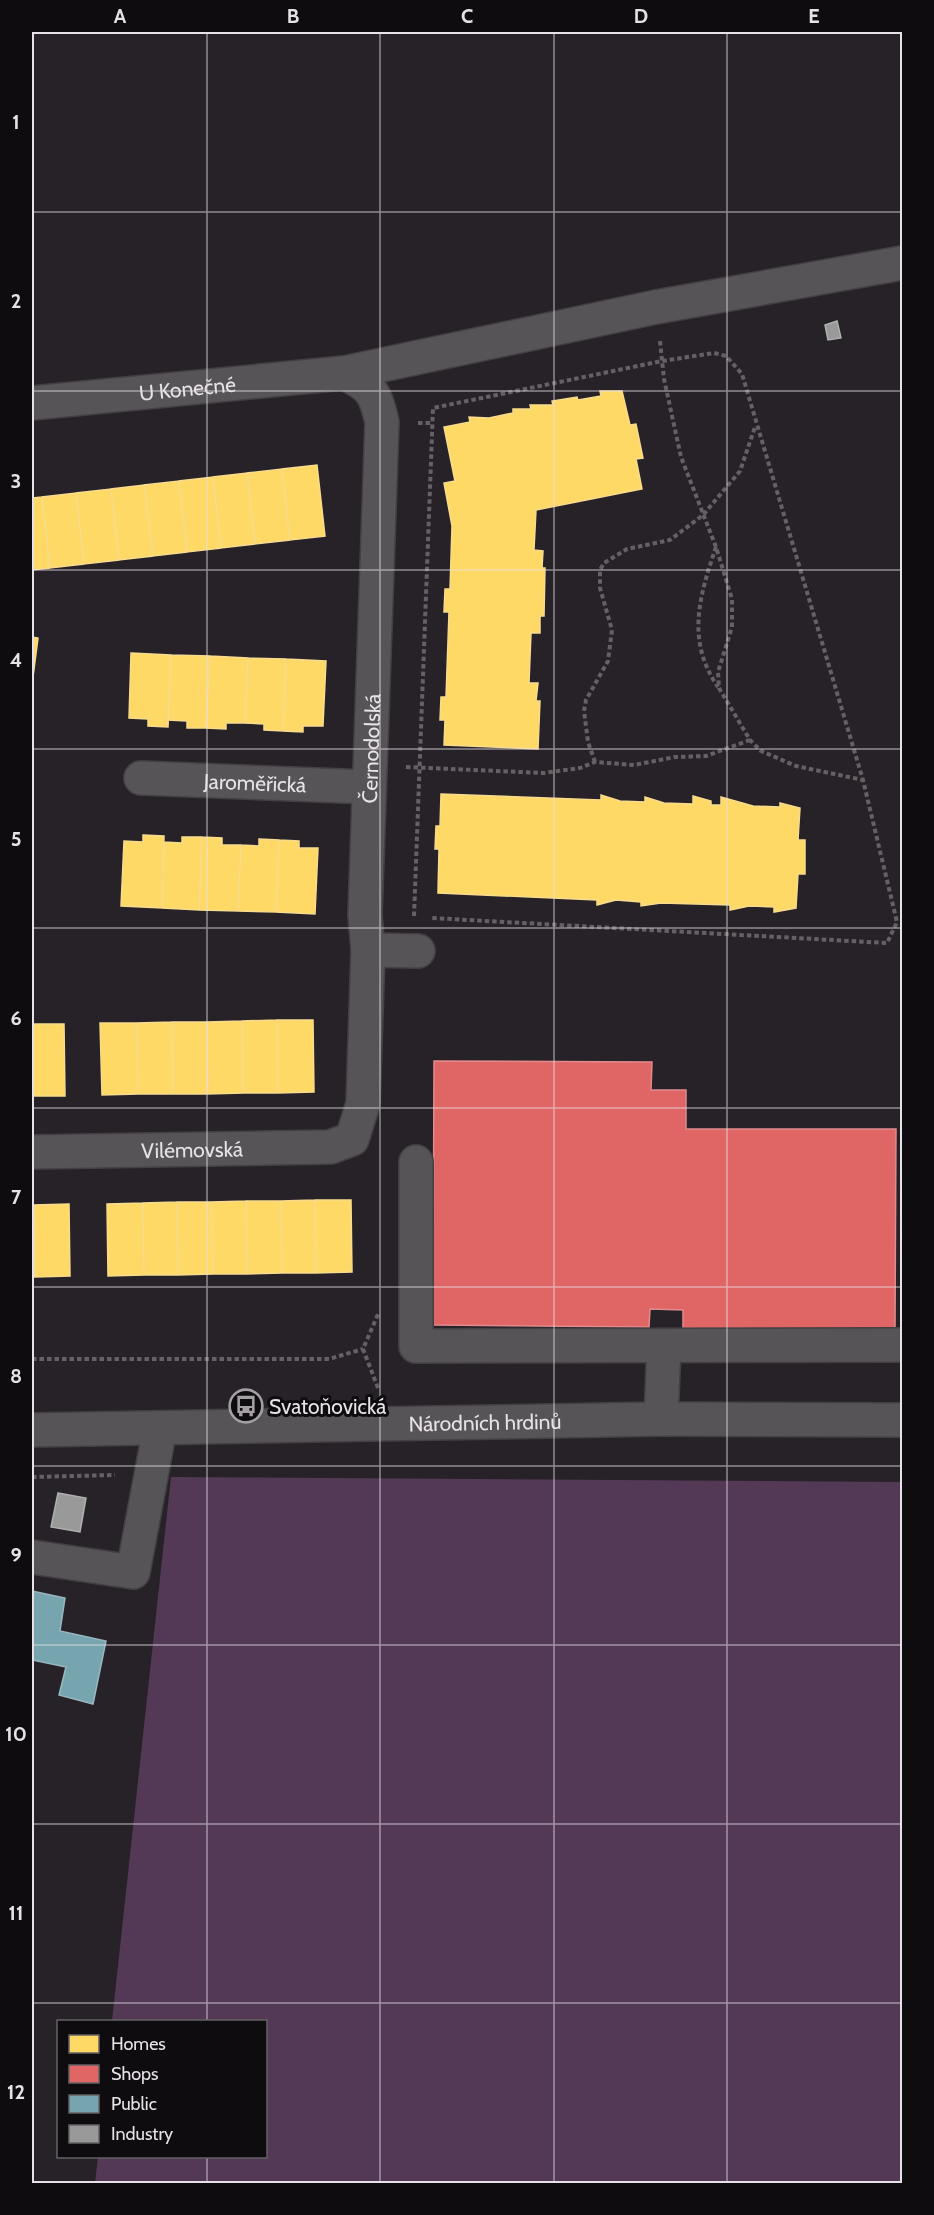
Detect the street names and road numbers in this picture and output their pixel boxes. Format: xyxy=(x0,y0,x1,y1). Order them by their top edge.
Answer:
street label: U Konečné xyxy=(138,371,237,405)
street label: Černodolská xyxy=(356,693,385,804)
street label: Jaroměřická xyxy=(202,768,307,797)
street label: Vilémovská xyxy=(141,1136,243,1163)
street label: Národních hrdinů xyxy=(408,1408,562,1436)

